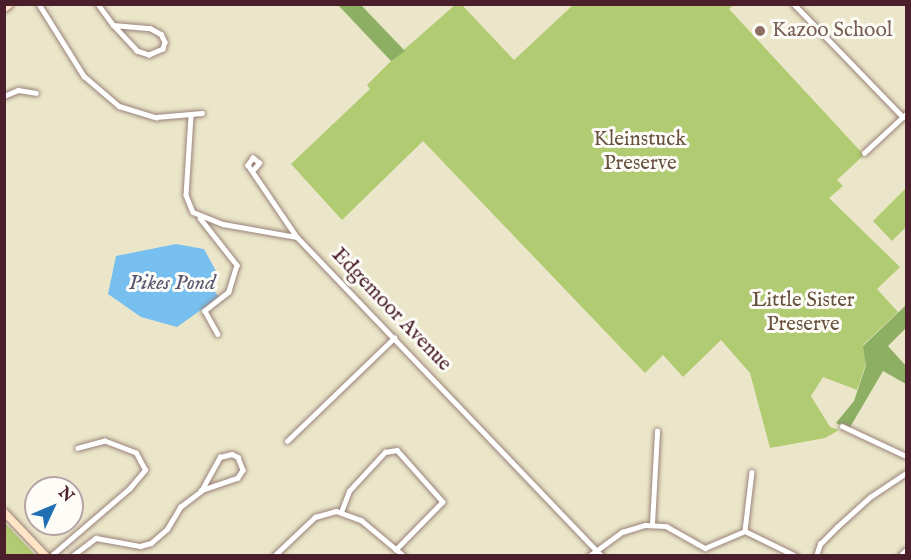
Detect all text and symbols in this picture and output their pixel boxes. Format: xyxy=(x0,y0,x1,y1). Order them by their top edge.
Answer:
place label: Kazoo School xyxy=(772,18,892,44)
marker: Kazoo School xyxy=(753,24,767,38)
park label: Kleinstuck Preserve xyxy=(593,127,687,177)
street label: Edgemoor Avenue xyxy=(326,243,456,377)
water label: Pikes Pond xyxy=(128,271,216,297)
park label: Little Sister Preserve xyxy=(751,288,855,338)
north arrow xyxy=(24,476,84,536)
text: N xyxy=(54,483,78,507)

